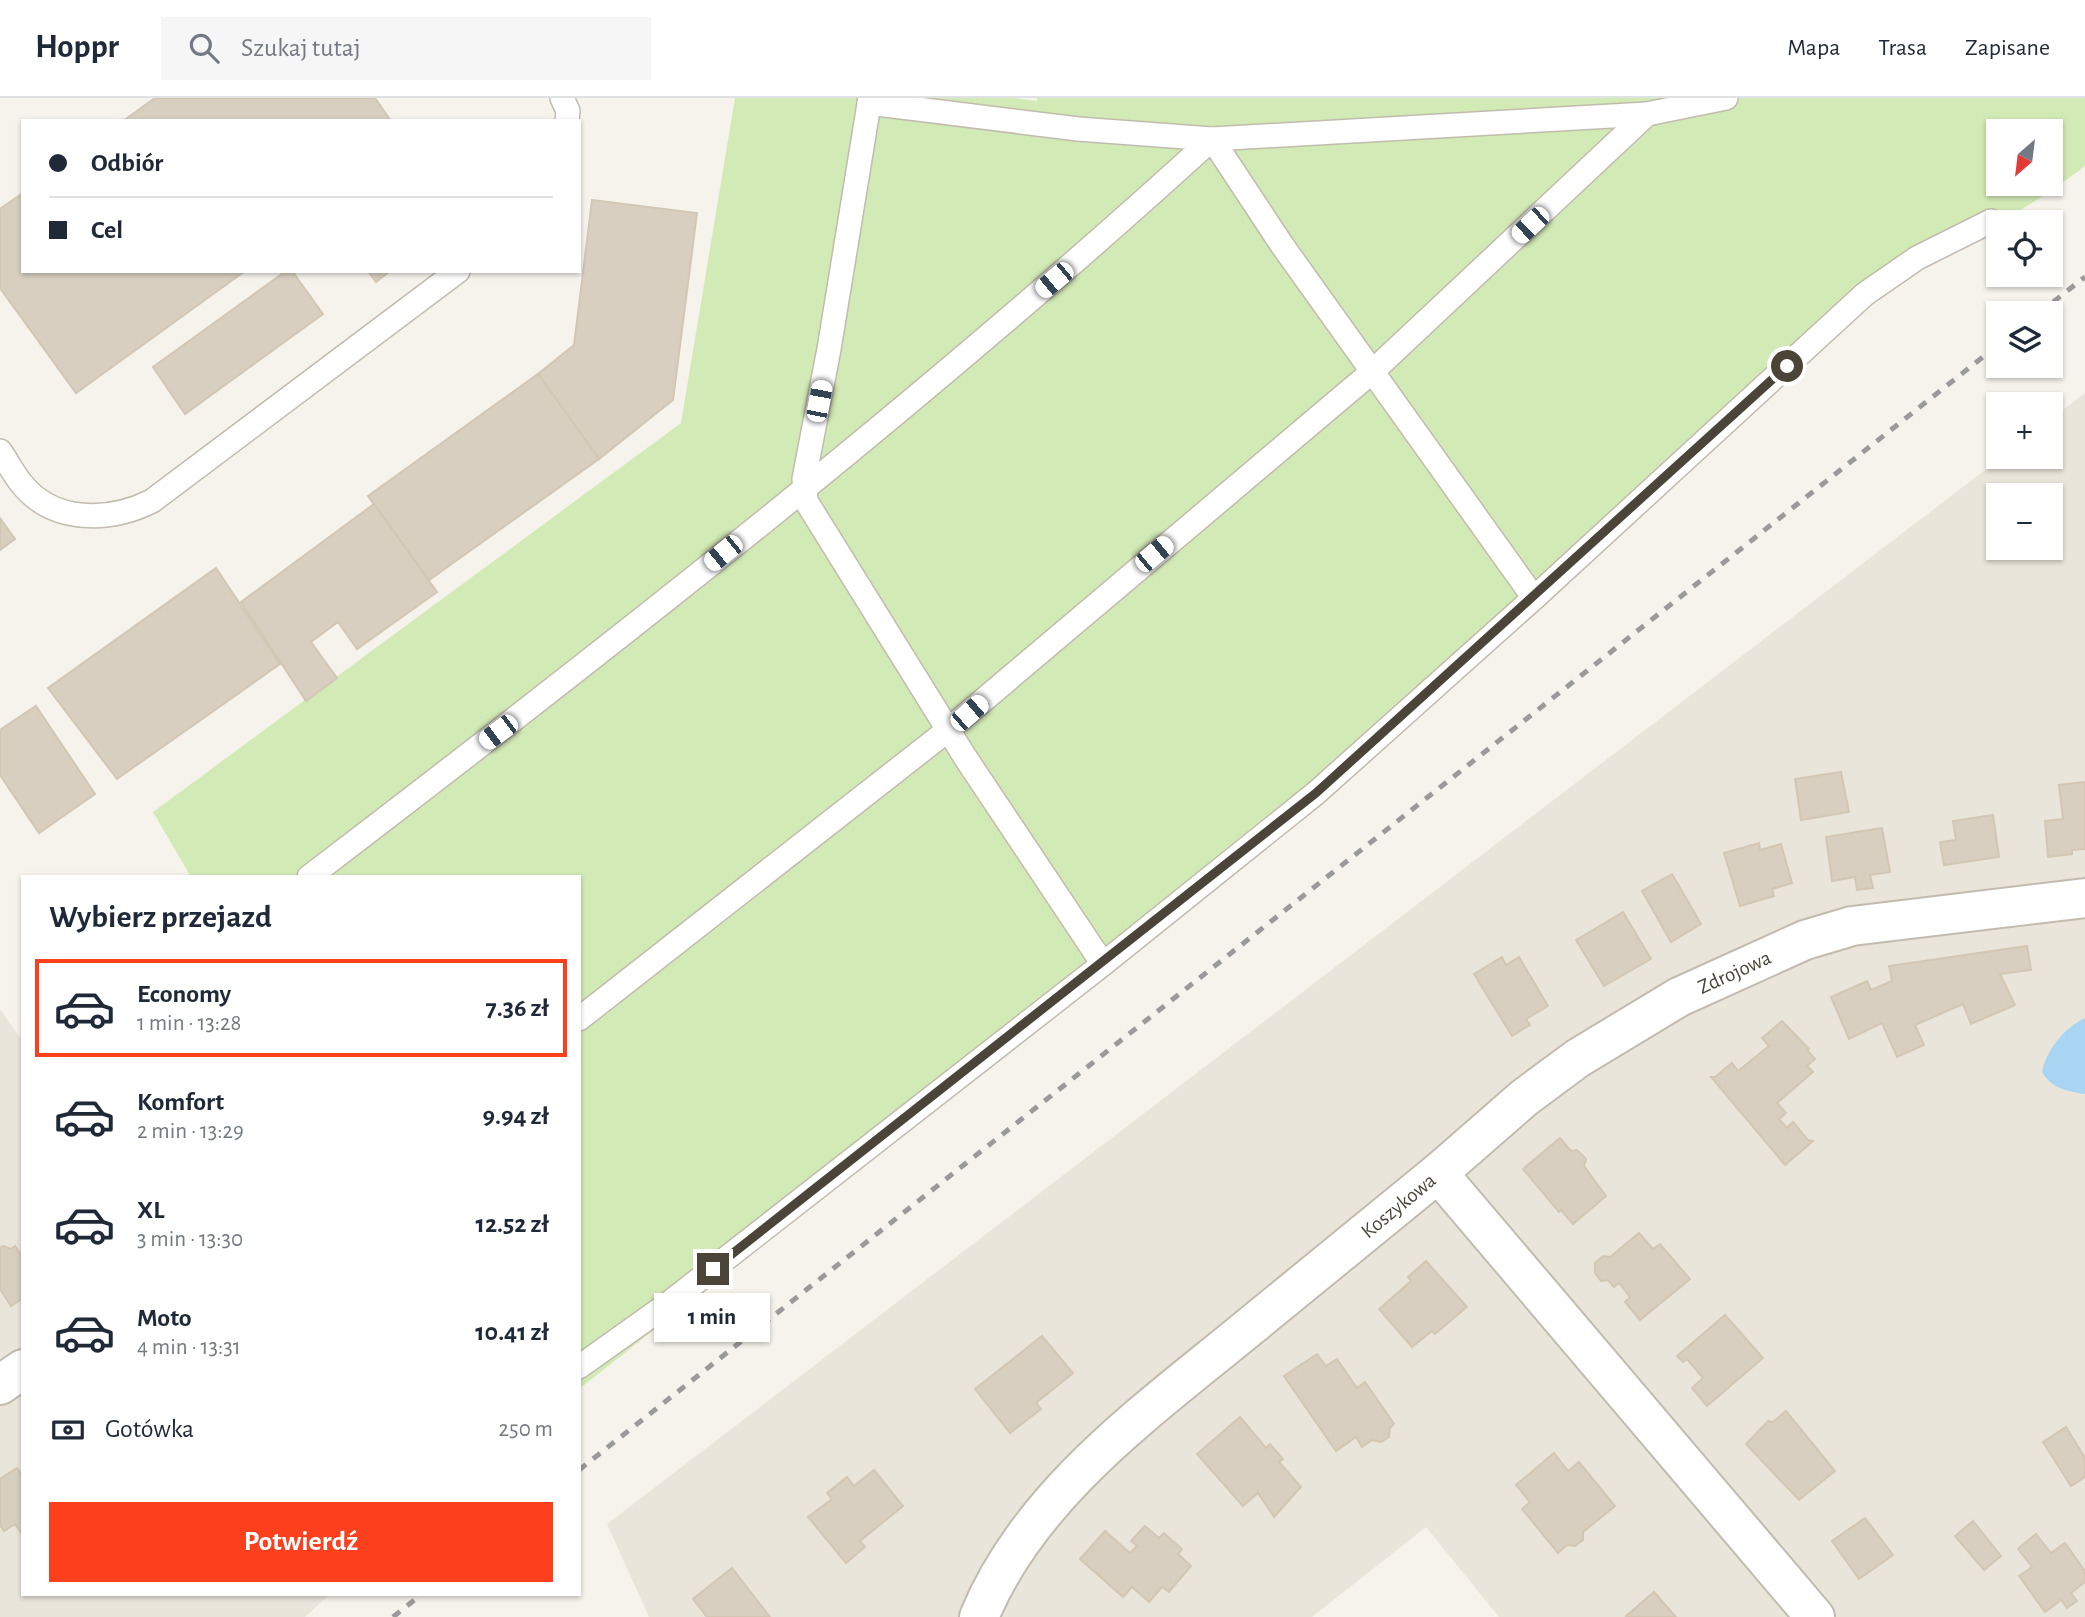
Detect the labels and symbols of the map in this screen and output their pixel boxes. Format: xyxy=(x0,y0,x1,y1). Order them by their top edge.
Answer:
north arrow xyxy=(1986,119,2063,196)
car xyxy=(1508,203,1553,247)
car xyxy=(1032,258,1077,302)
route start xyxy=(1771,350,1803,382)
car xyxy=(805,378,834,424)
car xyxy=(701,532,746,574)
car xyxy=(1132,532,1177,576)
car xyxy=(947,691,992,735)
car xyxy=(475,711,522,753)
street label: Zdrojowa xyxy=(1695,946,1774,998)
street label: Koszykowa xyxy=(1357,1169,1440,1242)
route end xyxy=(697,1253,729,1285)
callout: 1 min xyxy=(655,1294,771,1342)

